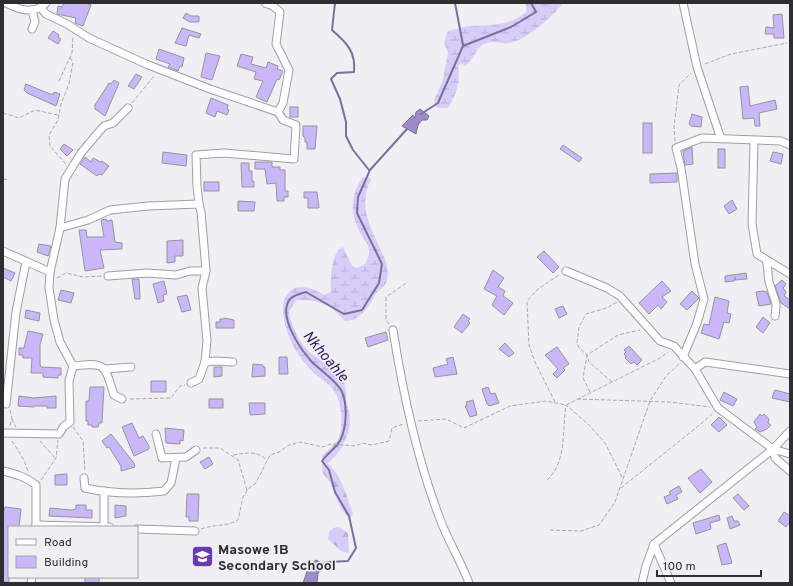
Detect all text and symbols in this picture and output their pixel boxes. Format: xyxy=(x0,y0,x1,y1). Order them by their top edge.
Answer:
water label: Nkhoahle xyxy=(298,327,352,387)
legend xyxy=(8,526,138,578)
text: Road xyxy=(44,535,72,551)
place label: Masowe 1B Secondary School xyxy=(218,542,336,575)
school or university icon: Masowe 1B Secondary School xyxy=(189,544,215,570)
scale bar xyxy=(657,552,761,578)
text: Building xyxy=(44,555,88,571)
text: 100 m xyxy=(663,559,696,575)

